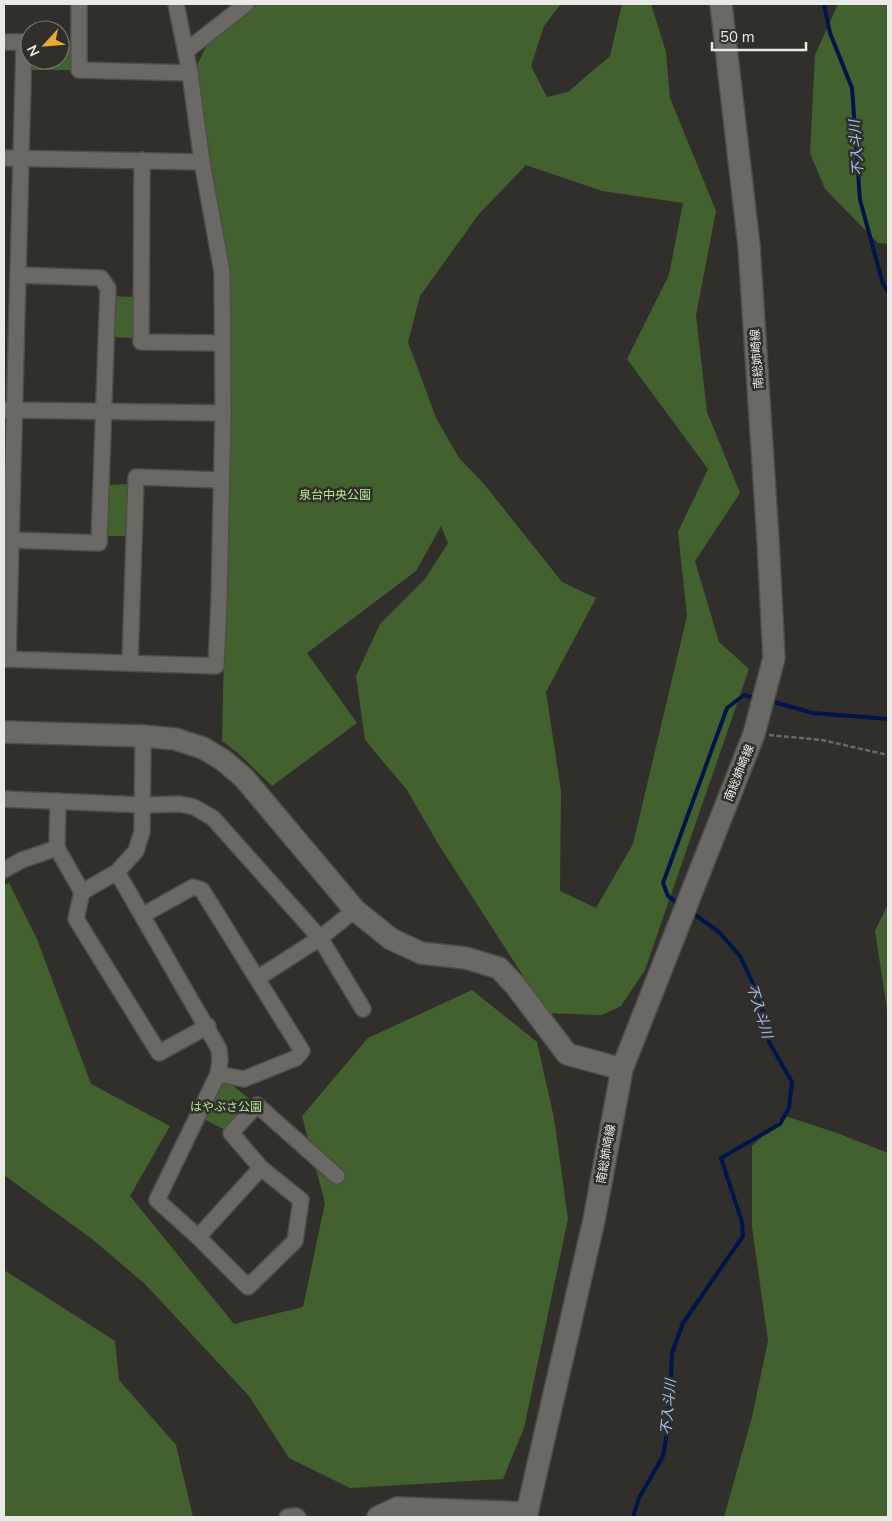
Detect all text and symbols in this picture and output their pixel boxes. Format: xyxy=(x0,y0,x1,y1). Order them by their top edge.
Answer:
north arrow xyxy=(20,20,70,70)
scale bar xyxy=(712,20,806,52)
text: 50 m xyxy=(720,27,755,47)
text: N xyxy=(23,42,45,59)
water label: 不入斗川 xyxy=(845,117,868,177)
street label: 南総姉崎線 xyxy=(747,329,767,389)
park label: 泉台中央公園 xyxy=(299,487,371,503)
street label: 南総姉崎線 xyxy=(720,742,758,804)
water label: 不入斗川 xyxy=(742,982,777,1043)
park label: はやぶさ公園 xyxy=(190,1099,262,1115)
street label: 南総姉崎線 xyxy=(593,1123,619,1185)
water label: 不入斗川 xyxy=(657,1376,681,1436)

